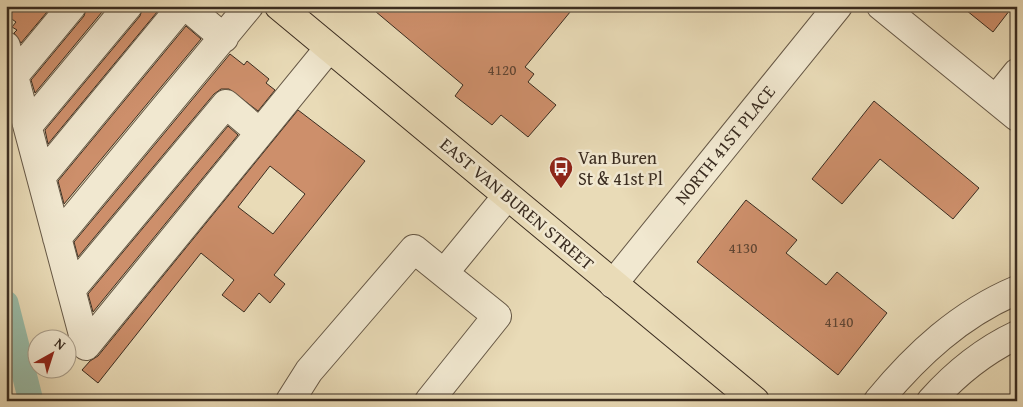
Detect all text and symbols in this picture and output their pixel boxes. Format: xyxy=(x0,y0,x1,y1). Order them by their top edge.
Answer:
house number: 4120 xyxy=(488,59,516,80)
street label: NORTH 41ST PLACE xyxy=(668,79,781,210)
street label: EAST VAN BUREN STREET xyxy=(434,131,600,276)
place label: Van Buren St & 41st Pl xyxy=(578,144,663,192)
bus stop icon: Van Buren St & 41st Pl xyxy=(548,155,574,189)
house number: 4130 xyxy=(729,237,757,258)
house number: 4140 xyxy=(825,311,853,332)
north arrow xyxy=(28,330,78,380)
text: N xyxy=(50,333,71,355)

